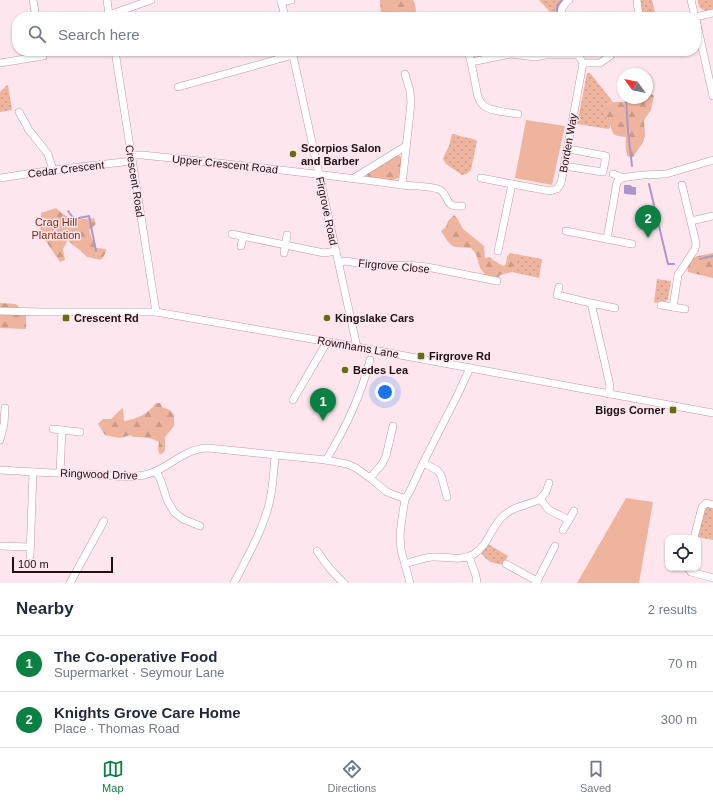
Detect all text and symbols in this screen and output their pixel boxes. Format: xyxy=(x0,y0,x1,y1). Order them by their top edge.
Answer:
search box xyxy=(12,12,701,56)
icon: search xyxy=(26,23,48,45)
text: Search here xyxy=(58,26,140,43)
north arrow xyxy=(617,68,653,104)
street label: Borden Way xyxy=(557,112,579,174)
place label: Scorpios Salon and Barber xyxy=(301,142,381,167)
street label: Crescent Road xyxy=(123,144,147,218)
marker: Scorpios Salon and Barber xyxy=(288,149,298,159)
street label: Upper Crescent Road xyxy=(171,152,279,176)
street label: Cedar Crescent xyxy=(27,158,105,180)
street label: Firgrove Road xyxy=(314,176,340,246)
pin: 2 xyxy=(635,205,661,238)
park label: Crag Hill Plantation xyxy=(32,216,80,241)
street label: Firgrove Close xyxy=(358,257,430,275)
place label: Crescent Rd xyxy=(74,312,139,324)
place label: Kingslake Cars xyxy=(335,312,414,324)
marker: Crescent Rd xyxy=(61,313,71,323)
marker: Kingslake Cars xyxy=(322,313,332,323)
street label: Rownhams Lane xyxy=(316,334,400,360)
place label: Firgrove Rd xyxy=(429,350,491,362)
marker: Firgrove Rd xyxy=(416,351,426,361)
place label: Bedes Lea xyxy=(353,364,409,376)
marker: Bedes Lea xyxy=(340,365,350,375)
your location xyxy=(375,382,395,402)
pin: 1 xyxy=(310,388,336,421)
place label: Biggs Corner xyxy=(595,404,666,416)
marker: Biggs Corner xyxy=(668,405,678,415)
street label: Ringwood Drive xyxy=(60,467,138,481)
map controls xyxy=(665,535,701,571)
button: locate xyxy=(665,535,701,571)
scale bar xyxy=(12,555,113,574)
text: 100 m xyxy=(18,558,49,570)
text: Nearby xyxy=(16,599,74,618)
text: 2 results xyxy=(648,602,697,617)
text: The Co-operative Food xyxy=(54,648,217,665)
text: 1 xyxy=(25,656,33,671)
text: 70 m xyxy=(668,656,697,671)
text: Supermarket · Seymour Lane xyxy=(54,665,225,680)
text: Knights Grove Care Home xyxy=(54,704,241,721)
text: 2 xyxy=(25,712,33,727)
text: 300 m xyxy=(661,712,697,727)
text: Place · Thomas Road xyxy=(54,721,180,736)
tab: Map xyxy=(102,758,124,794)
tab: Directions xyxy=(327,758,376,794)
tab: Saved xyxy=(580,758,611,794)

